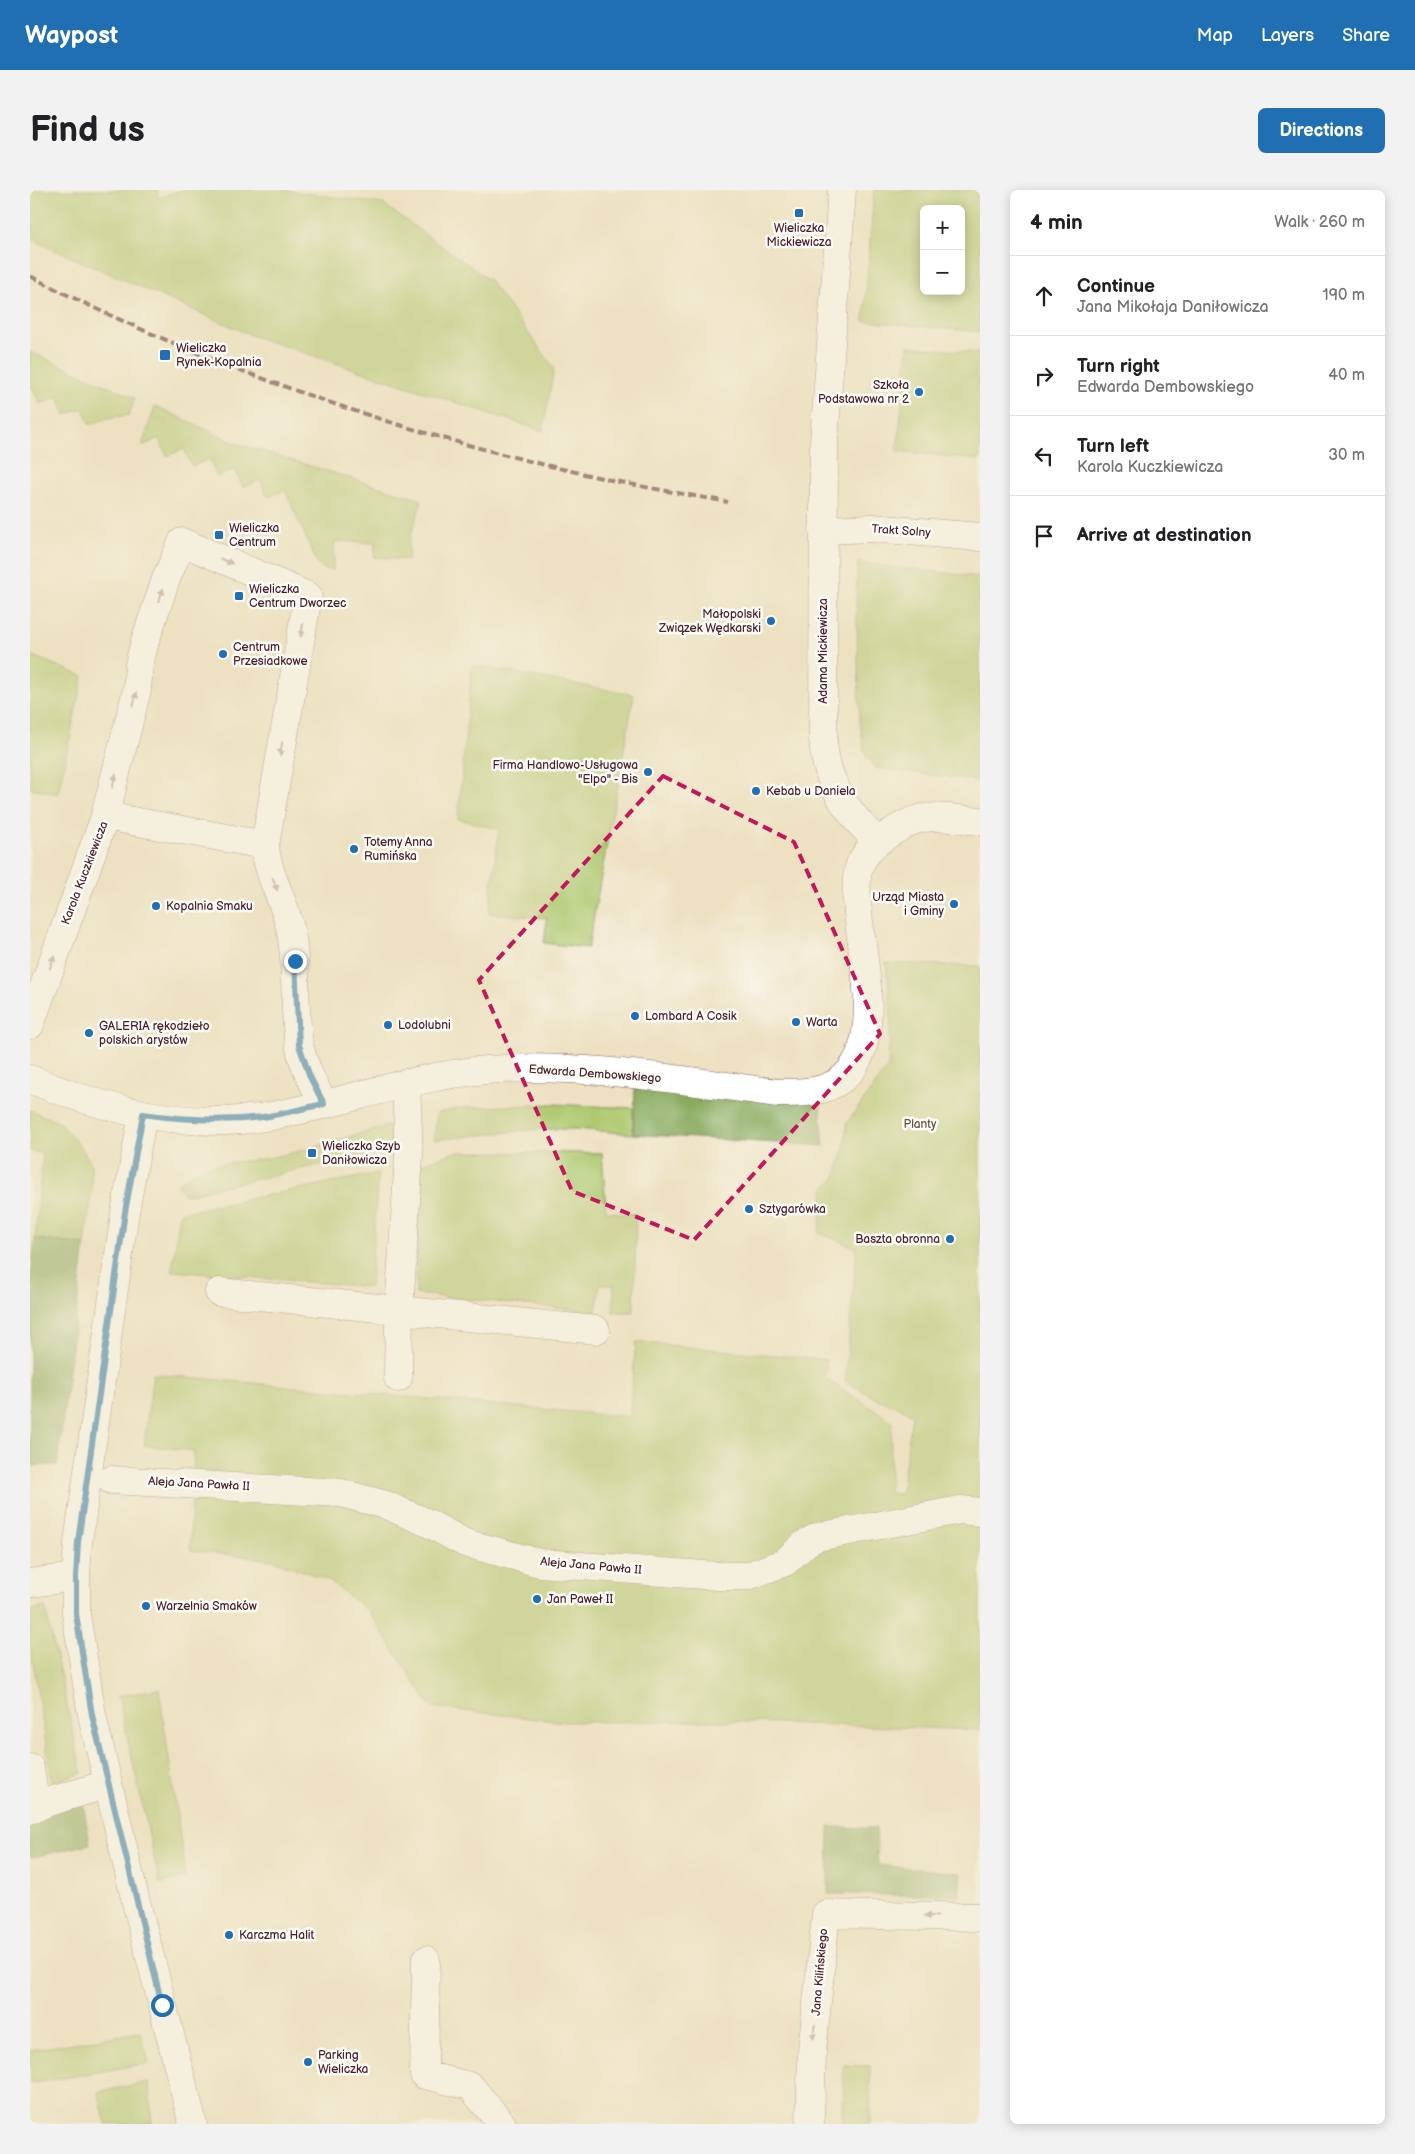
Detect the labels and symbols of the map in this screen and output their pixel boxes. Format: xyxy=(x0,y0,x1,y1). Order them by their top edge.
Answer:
marker: Wieliczka Mickiewicza xyxy=(793,207,805,219)
place label: Wieliczka Mickiewicza xyxy=(767,221,832,250)
place label: Wieliczka Rynek-Kopalnia xyxy=(176,341,262,370)
marker: Wieliczka Rynek-Kopalnia xyxy=(158,348,172,362)
place label: Szkoła Podstawowa nr 2 xyxy=(818,378,909,407)
marker: Szkoła Podstawowa nr 2 xyxy=(913,386,925,398)
place label: Wieliczka Centrum xyxy=(229,521,280,550)
street label: Trakt Solny xyxy=(871,521,932,541)
marker: Wieliczka Centrum xyxy=(213,529,225,541)
one-way arrow xyxy=(219,557,234,565)
place label: Wieliczka Centrum Dworzec xyxy=(249,582,346,611)
one-way arrow xyxy=(157,587,165,602)
marker: Wieliczka Centrum Dworzec xyxy=(233,590,245,602)
street label: Adama Mickiewicza xyxy=(816,598,831,704)
place label: Małopolski Związek Wędkarski xyxy=(658,607,761,636)
marker: Małopolski Związek Wędkarski xyxy=(765,615,777,627)
one-way arrow xyxy=(297,622,305,638)
place label: Centrum Przesiadkowe xyxy=(233,640,308,669)
marker: Centrum Przesiadkowe xyxy=(217,648,229,660)
one-way arrow xyxy=(131,692,139,707)
one-way arrow xyxy=(276,741,284,757)
place label: Firma Handlowo-Usługowa "Elpo" - Bis xyxy=(492,758,638,787)
marker: Firma Handlowo-Usługowa "Elpo" - Bis xyxy=(642,766,654,778)
one-way arrow xyxy=(110,774,118,789)
place label: Kebab u Daniela xyxy=(766,784,856,799)
marker: Kebab u Daniela xyxy=(750,785,762,797)
street label: Karola Kuczkiewicza xyxy=(58,819,112,927)
place label: Totemy Anna Rumińska xyxy=(364,835,433,864)
marker: Totemy Anna Rumińska xyxy=(348,843,360,855)
one-way arrow xyxy=(272,877,280,891)
place label: Urząd Miasta i Gminy xyxy=(872,890,945,919)
marker: Urząd Miasta i Gminy xyxy=(948,898,960,910)
place label: Kopalnia Smaku xyxy=(166,899,253,914)
marker: Kopalnia Smaku xyxy=(150,900,162,912)
route end xyxy=(284,950,307,973)
one-way arrow xyxy=(49,955,56,970)
place label: Lombard A Cosik xyxy=(645,1009,737,1024)
marker: Lombard A Cosik xyxy=(629,1010,641,1022)
place label: Warta xyxy=(806,1015,838,1030)
marker: Warta xyxy=(790,1016,802,1028)
place label: Lodolubni xyxy=(398,1018,451,1033)
place label: GALERIA rękodzieło polskich arystów xyxy=(99,1019,210,1048)
marker: Lodolubni xyxy=(382,1019,394,1031)
marker: GALERIA rękodzieło polskich arystów xyxy=(83,1027,95,1039)
street label: Edwarda Dembowskiego xyxy=(528,1062,662,1086)
park label: Planty xyxy=(904,1117,937,1132)
place label: Wieliczka Szyb Daniłowicza xyxy=(322,1139,401,1168)
marker: Wieliczka Szyb Daniłowicza xyxy=(306,1147,318,1159)
place label: Sztygarówka xyxy=(759,1202,826,1217)
marker: Sztygarówka xyxy=(743,1203,755,1215)
place label: Baszta obronna xyxy=(855,1232,940,1247)
marker: Baszta obronna xyxy=(944,1233,956,1245)
street label: Aleja Jana Pawła II xyxy=(148,1474,251,1494)
street label: Aleja Jana Pawła II xyxy=(540,1554,643,1578)
place label: Jan Paweł II xyxy=(547,1592,613,1607)
marker: Jan Paweł II xyxy=(531,1593,543,1605)
place label: Warzelnia Smaków xyxy=(156,1599,257,1614)
marker: Warzelnia Smaków xyxy=(140,1600,152,1612)
one-way arrow xyxy=(923,1912,939,1920)
place label: Karczma Halit xyxy=(239,1928,315,1943)
street label: Jana Kilińskiego xyxy=(809,1928,831,2016)
marker: Karczma Halit xyxy=(223,1929,235,1941)
route start xyxy=(151,1994,174,2017)
one-way arrow xyxy=(810,2024,818,2040)
place label: Parking Wieliczka xyxy=(318,2048,369,2077)
marker: Parking Wieliczka xyxy=(302,2056,314,2068)

